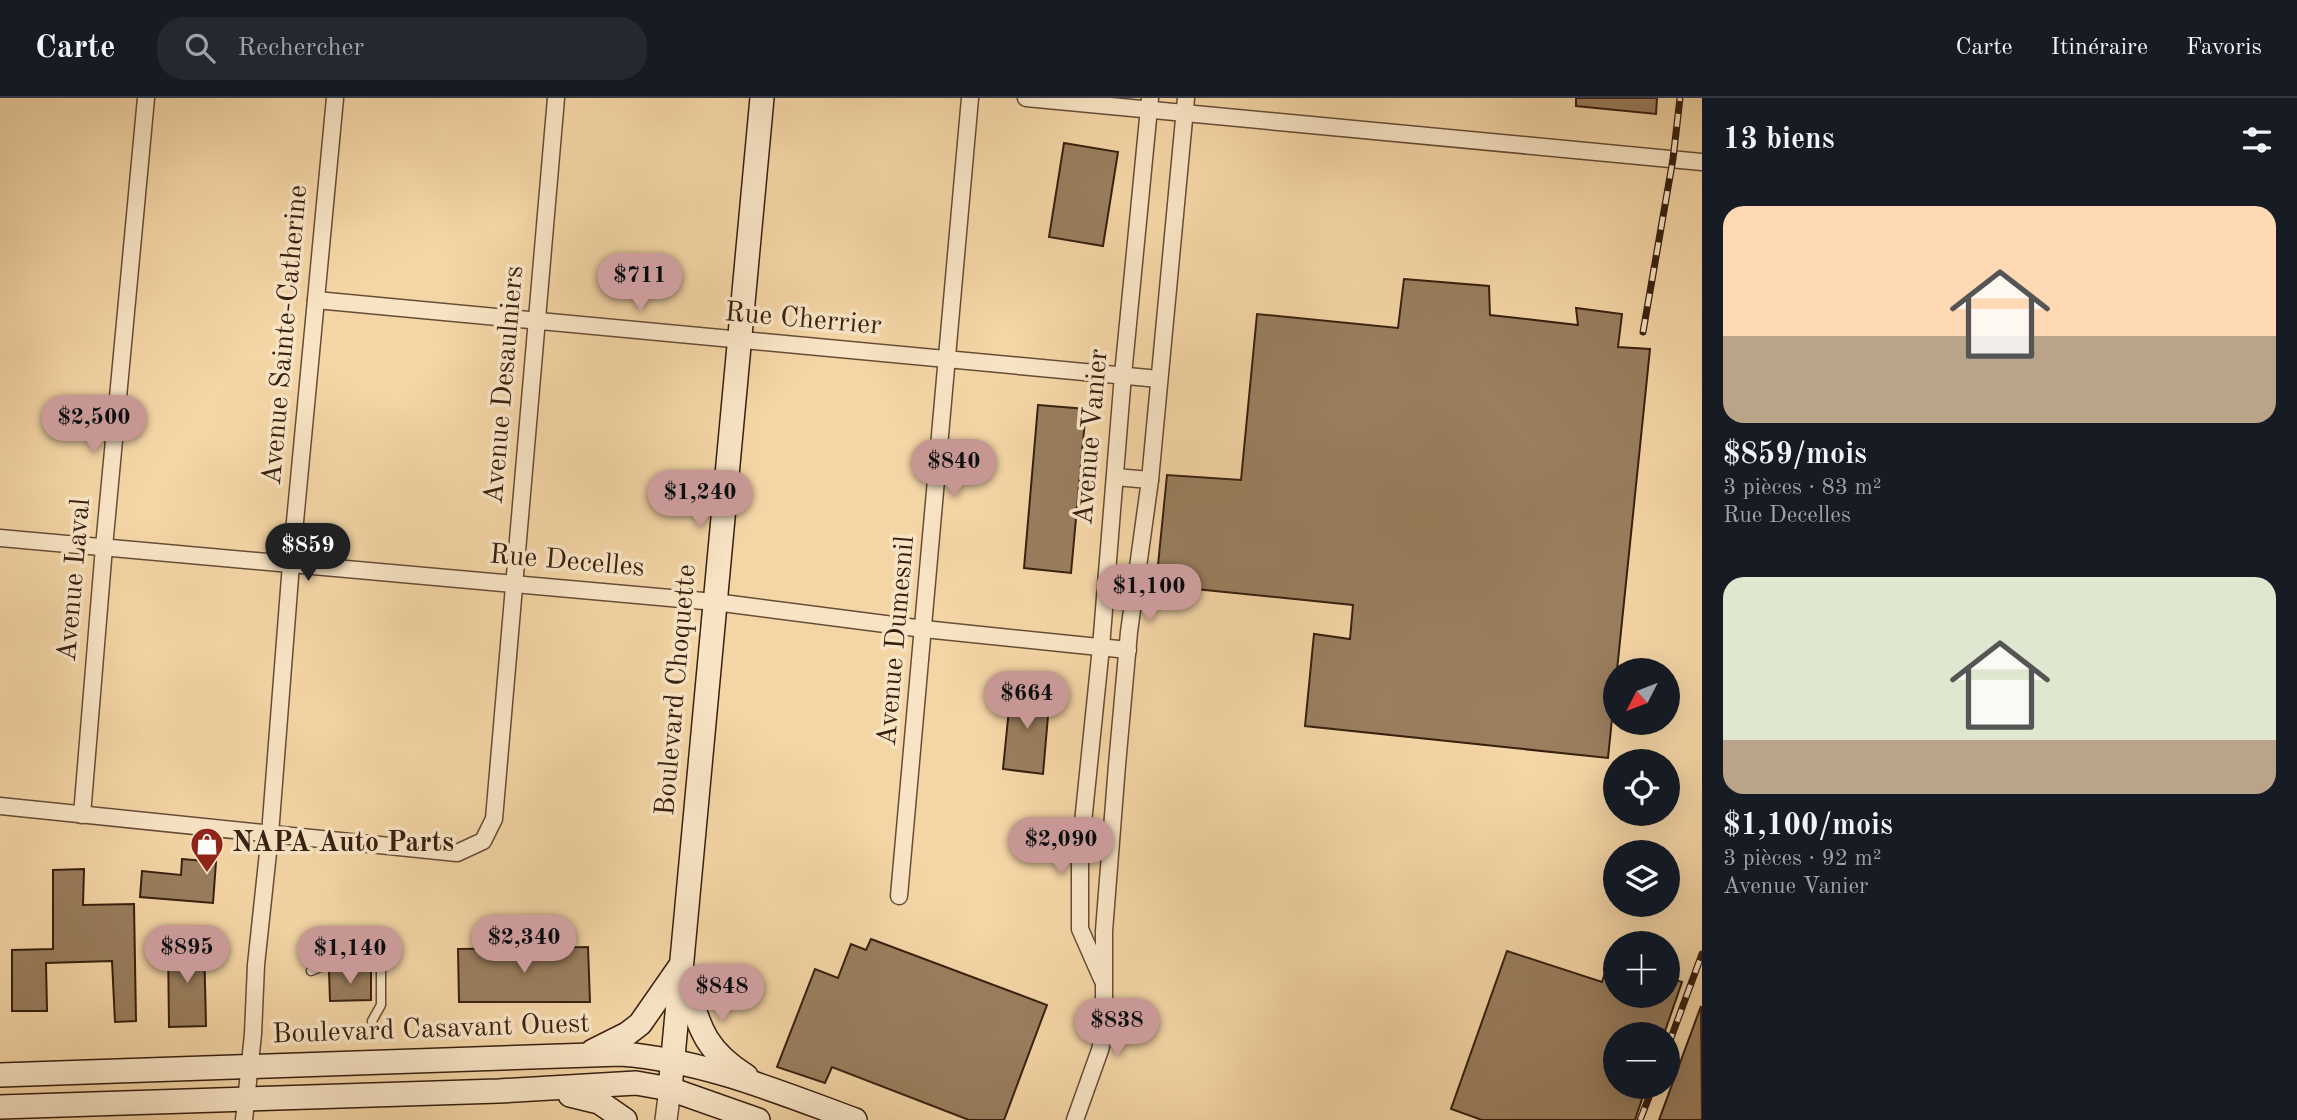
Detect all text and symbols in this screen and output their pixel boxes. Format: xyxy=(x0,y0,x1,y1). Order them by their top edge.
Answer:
search box xyxy=(157,17,647,80)
icon: search xyxy=(181,29,219,67)
text: Carte xyxy=(35,32,115,65)
text: Rechercher xyxy=(237,35,364,61)
text: Carte xyxy=(1955,36,2013,60)
text: Itinéraire xyxy=(2051,36,2148,60)
text: Favoris xyxy=(2186,36,2262,60)
icon: filters xyxy=(2238,121,2276,159)
text: 13 biens xyxy=(1723,125,1835,155)
street label: Avenue Sainte-Catherine xyxy=(259,184,313,486)
icon: home xyxy=(1937,251,2063,377)
pin: $711 xyxy=(599,254,681,313)
text: $711 xyxy=(613,264,667,287)
street label: Avenue Desaulniers xyxy=(481,265,529,505)
street label: Rue Cherrier xyxy=(723,299,883,341)
street label: Avenue Vanier xyxy=(1070,348,1114,526)
pin: $2,500 xyxy=(37,396,151,455)
text: $2,500 xyxy=(57,406,131,429)
pin: $840 xyxy=(913,440,995,499)
text: $859/mois xyxy=(1723,440,1867,470)
text: $840 xyxy=(927,450,981,473)
pin: $1,240 xyxy=(643,470,757,530)
text: 3 pièces · 83 m² xyxy=(1723,476,1882,499)
text: $1,240 xyxy=(663,481,737,504)
street label: Avenue Laval xyxy=(54,497,96,663)
text: Rue Decelles xyxy=(1723,504,1851,527)
pin: $859 xyxy=(267,524,349,583)
text: $859 xyxy=(281,534,335,557)
street label: Avenue Dumesnil xyxy=(874,535,920,747)
street label: Rue Decelles xyxy=(488,541,646,583)
street label: Boulevard Choquette xyxy=(652,563,702,817)
pin: $1,100 xyxy=(1092,564,1206,624)
text: $1,100 xyxy=(1112,575,1186,598)
icon: home xyxy=(1937,622,2063,748)
north arrow xyxy=(1603,658,1680,735)
map controls xyxy=(1603,658,1680,1099)
pin: $664 xyxy=(986,672,1068,731)
text: $664 xyxy=(1000,682,1054,705)
button: locate xyxy=(1603,749,1680,826)
text: $1,100/mois xyxy=(1723,811,1893,841)
pin: $2,090 xyxy=(1004,818,1118,877)
shop icon: NAPA Auto Parts xyxy=(188,825,226,874)
text: $2,090 xyxy=(1024,828,1098,851)
place label: NAPA Auto Parts xyxy=(232,830,454,858)
button: layers xyxy=(1603,840,1680,917)
text: 3 pièces · 92 m² xyxy=(1723,847,1882,870)
text: Avenue Vanier xyxy=(1723,875,1868,898)
pin: $2,340 xyxy=(467,916,581,975)
pin: $895 xyxy=(146,926,228,985)
pin: $1,140 xyxy=(293,926,407,986)
text: $2,340 xyxy=(487,926,561,949)
button: + xyxy=(1603,931,1680,1008)
text: $895 xyxy=(160,936,214,959)
text: $1,140 xyxy=(313,937,387,960)
pin: $848 xyxy=(681,964,763,1024)
text: $848 xyxy=(695,975,749,998)
pin: $838 xyxy=(1076,998,1158,1058)
text: $838 xyxy=(1090,1009,1144,1032)
street label: Boulevard Casavant Ouest xyxy=(272,1010,590,1050)
button: − xyxy=(1603,1022,1680,1099)

